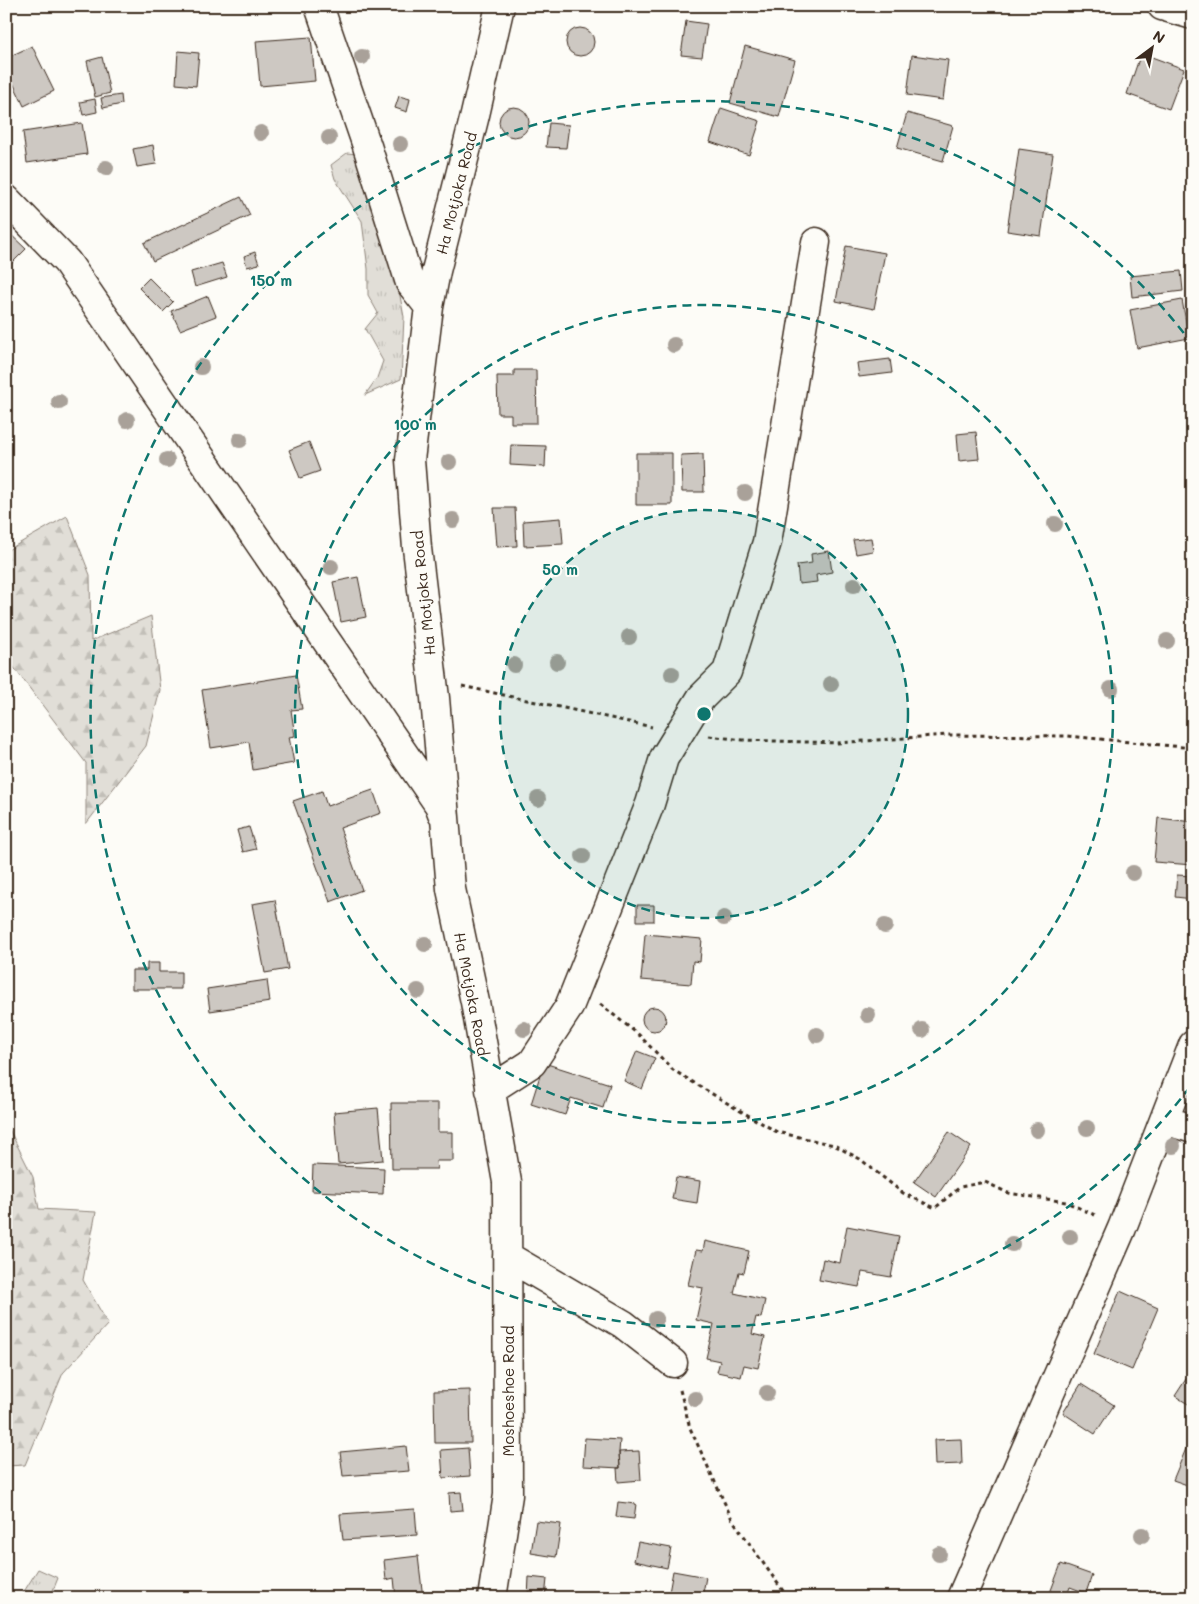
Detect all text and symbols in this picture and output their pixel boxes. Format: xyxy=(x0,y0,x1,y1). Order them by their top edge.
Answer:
north arrow xyxy=(1126,22,1176,72)
text: N xyxy=(1150,26,1169,47)
street label: Ha Motjoka Road xyxy=(431,130,481,256)
text: 150 m xyxy=(250,270,292,290)
text: 100 m xyxy=(393,414,437,434)
street label: Ha Motjoka Road xyxy=(406,529,440,657)
text: 50 m xyxy=(542,559,578,579)
centre of rings xyxy=(695,705,713,723)
street label: Ha Motjoka Road xyxy=(450,930,494,1058)
street label: Moshoeshoe Road xyxy=(498,1326,518,1456)

